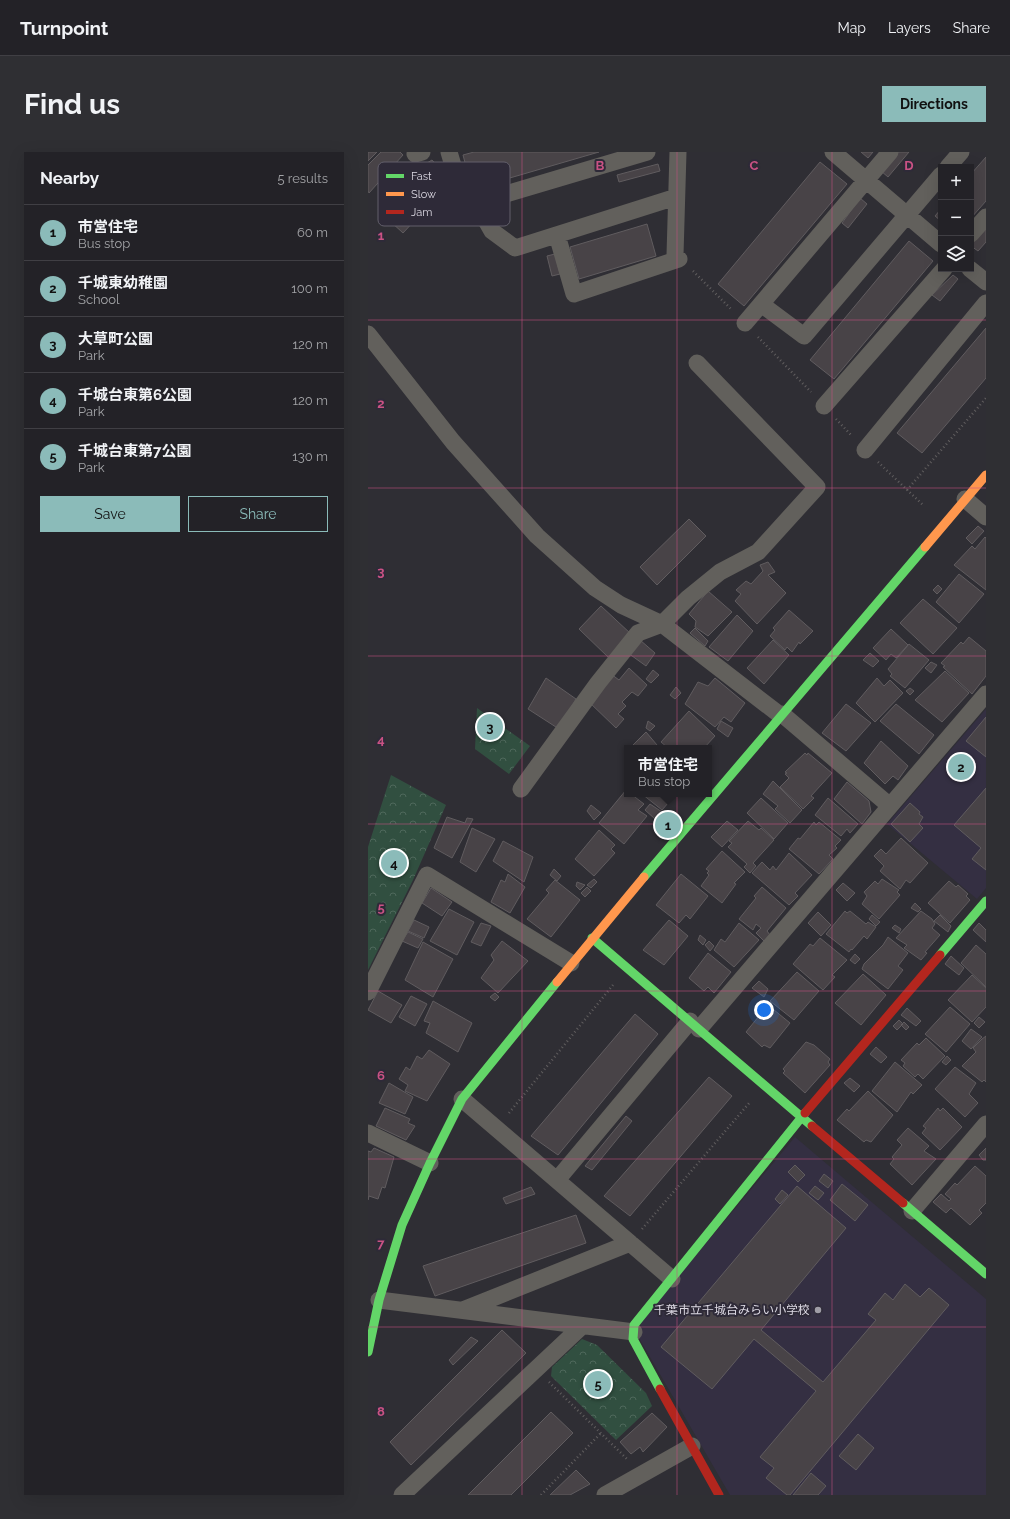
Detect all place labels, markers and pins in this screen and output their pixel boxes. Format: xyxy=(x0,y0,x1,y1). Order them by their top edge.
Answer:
pin: 3 xyxy=(477,712,503,742)
pin: 2 xyxy=(948,752,974,782)
pin: 1 xyxy=(655,810,681,840)
pin: 4 xyxy=(381,848,407,878)
place label: 千葉市立千城台みらい小学校 xyxy=(654,1303,810,1317)
marker: 千葉市立千城台みらい小学校 xyxy=(813,1305,823,1315)
pin: 5 xyxy=(585,1369,611,1399)

